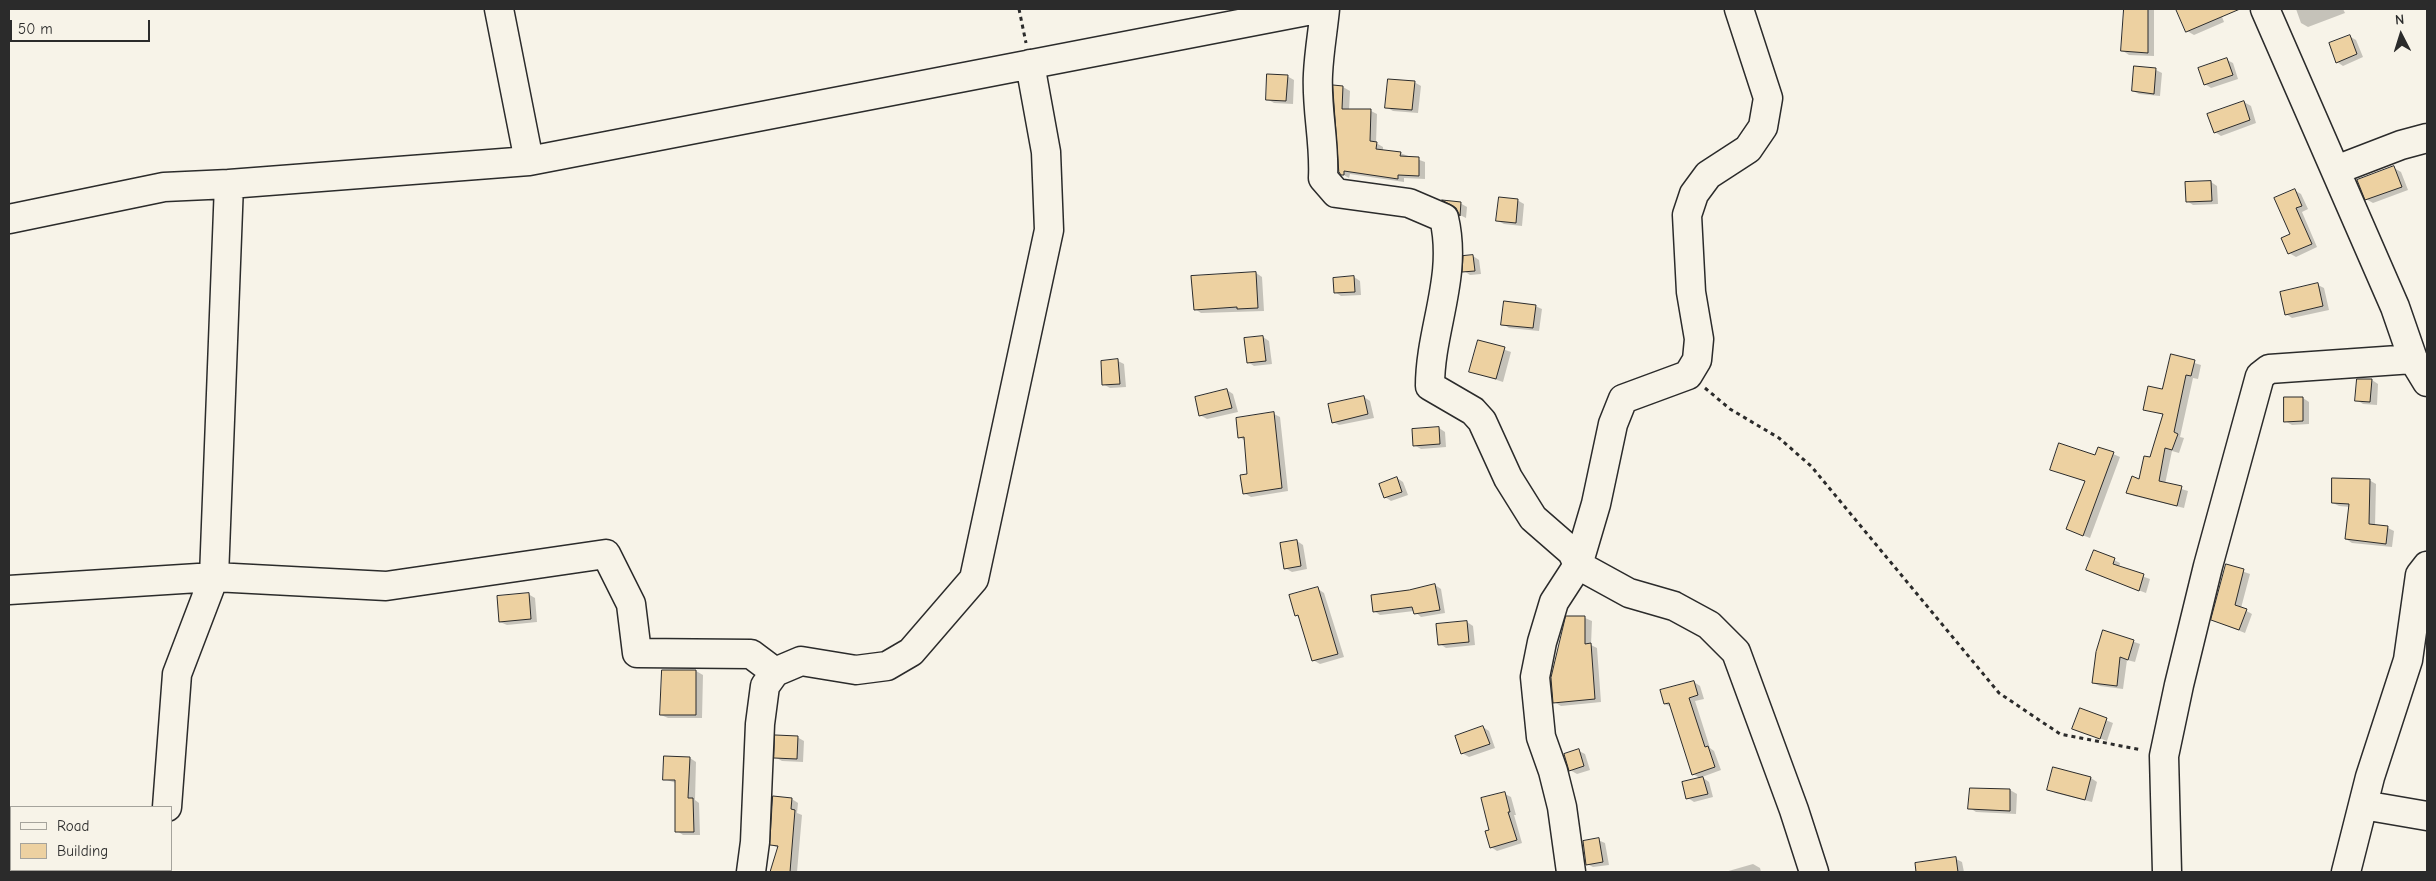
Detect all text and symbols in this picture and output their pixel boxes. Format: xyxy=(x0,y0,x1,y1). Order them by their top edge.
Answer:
scale bar xyxy=(12,10,152,42)
north arrow xyxy=(2376,10,2426,60)
text: N xyxy=(2394,11,2405,28)
text: 50 m xyxy=(18,20,53,38)
legend xyxy=(10,806,172,871)
text: Road xyxy=(57,817,89,835)
text: Building xyxy=(57,842,108,860)

